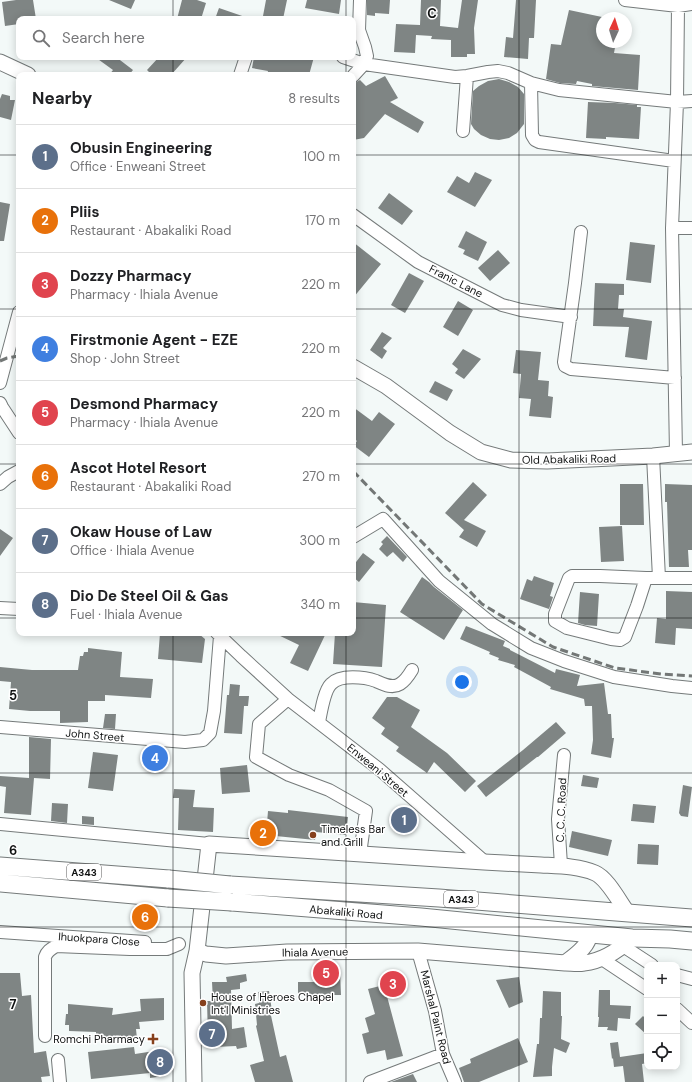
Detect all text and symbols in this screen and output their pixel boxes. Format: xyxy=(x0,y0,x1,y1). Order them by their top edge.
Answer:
text: C xyxy=(427,5,437,22)
north arrow xyxy=(596,12,632,48)
search box xyxy=(16,16,356,60)
icon: search xyxy=(30,27,52,49)
text: Search here xyxy=(62,28,145,48)
text: Nearby xyxy=(32,87,92,109)
text: 8 results xyxy=(288,90,340,107)
text: Obusin Engineering xyxy=(70,138,213,158)
text: 1 xyxy=(43,148,47,165)
text: 100 m xyxy=(303,148,340,165)
text: Office · Enweani Street xyxy=(70,158,206,175)
text: Pliis xyxy=(70,202,99,222)
text: 2 xyxy=(41,212,49,229)
text: 170 m xyxy=(305,212,340,229)
text: Restaurant · Abakaliki Road xyxy=(70,222,231,239)
street label: Franic Lane xyxy=(427,261,485,301)
text: Dozzy Pharmacy xyxy=(70,266,192,286)
text: 3 xyxy=(41,276,49,293)
text: 220 m xyxy=(301,276,340,293)
text: Pharmacy · Ihiala Avenue xyxy=(70,286,218,303)
text: Firstmonie Agent - EZE xyxy=(70,330,238,350)
text: 4 xyxy=(41,340,49,357)
text: 220 m xyxy=(301,340,340,357)
text: Shop · John Street xyxy=(70,350,180,367)
text: Desmond Pharmacy xyxy=(70,394,218,414)
text: 5 xyxy=(41,404,49,421)
text: 220 m xyxy=(301,404,340,421)
text: Pharmacy · Ihiala Avenue xyxy=(70,414,218,431)
street label: Old Abakaliki Road xyxy=(522,451,616,467)
text: Ascot Hotel Resort xyxy=(70,458,207,478)
text: 6 xyxy=(41,468,49,485)
text: 270 m xyxy=(302,468,340,485)
text: Restaurant · Abakaliki Road xyxy=(70,478,231,495)
text: Okaw House of Law xyxy=(70,522,212,542)
text: 7 xyxy=(42,532,48,549)
text: 300 m xyxy=(299,532,340,549)
text: Office · Ihiala Avenue xyxy=(70,542,194,559)
text: Dio De Steel Oil & Gas xyxy=(70,586,229,606)
text: 8 xyxy=(41,596,49,613)
text: 340 m xyxy=(300,596,340,613)
text: Fuel · Ihiala Avenue xyxy=(70,606,183,623)
your location xyxy=(452,672,472,692)
text: 5 xyxy=(9,687,17,704)
street label: John Street xyxy=(65,725,125,745)
street label: Enweani Street xyxy=(344,740,412,800)
pin: 4 xyxy=(142,743,168,773)
street label: C. C. C. Road xyxy=(553,777,569,843)
pin: 1 xyxy=(391,805,417,835)
pin: 2 xyxy=(250,818,276,848)
place label: Timeless Bar and Grill xyxy=(321,822,385,849)
marker: Timeless Bar and Grill xyxy=(308,830,318,840)
text: 6 xyxy=(9,842,17,859)
road number: A343 xyxy=(67,864,101,880)
road number: A343 xyxy=(444,891,478,907)
pin: 6 xyxy=(132,902,158,932)
street label: Abakaliki Road xyxy=(309,902,383,922)
street label: Ihuokpara Close xyxy=(58,929,140,949)
street label: Ihiala Avenue xyxy=(282,944,348,960)
pin: 5 xyxy=(313,958,339,988)
map controls xyxy=(644,962,680,1070)
button: + xyxy=(644,962,680,998)
pin: 3 xyxy=(380,969,406,999)
street label: Marshal Paint Road xyxy=(418,969,454,1066)
place label: House of Heroes Chapel Int'l Ministries xyxy=(211,990,334,1017)
text: 7 xyxy=(10,996,17,1013)
marker: House of Heroes Chapel Int'l Ministries xyxy=(198,998,208,1008)
button: − xyxy=(644,998,680,1034)
pin: 7 xyxy=(199,1019,225,1049)
place label: Romchi Pharmacy xyxy=(53,1032,145,1046)
marker: Romchi Pharmacy xyxy=(148,1034,158,1044)
button: locate xyxy=(644,1034,680,1070)
pin: 8 xyxy=(147,1047,173,1077)

